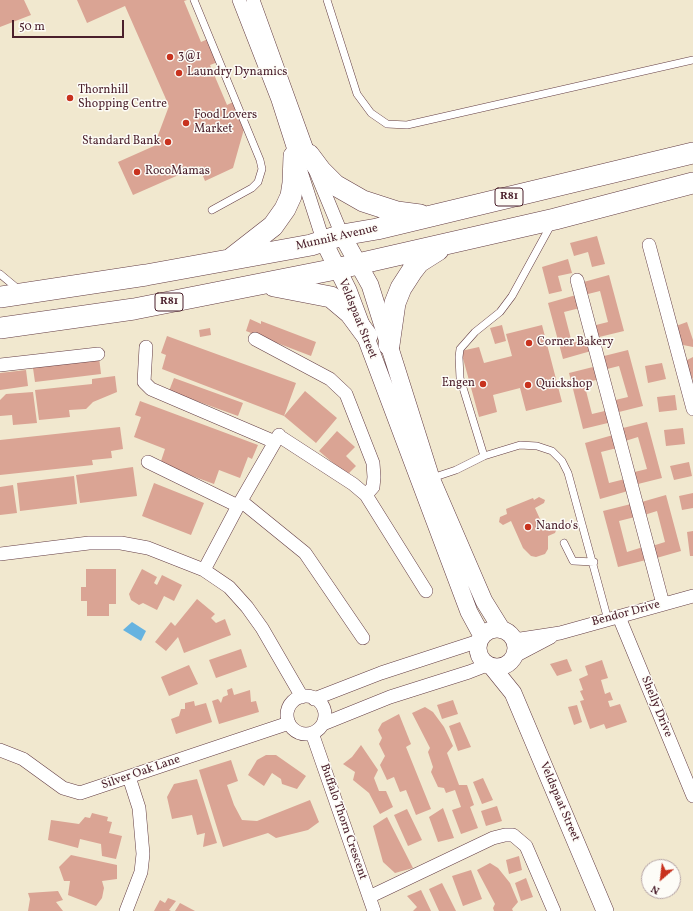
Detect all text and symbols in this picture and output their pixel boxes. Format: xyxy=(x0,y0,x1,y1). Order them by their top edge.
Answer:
scale bar xyxy=(14,12,126,38)
text: 50 m xyxy=(19,19,45,35)
place label: 3@1 xyxy=(178,50,201,64)
marker: 3@1 xyxy=(165,52,175,62)
place label: Laundry Dynamics xyxy=(187,66,287,80)
marker: Laundry Dynamics xyxy=(174,68,184,78)
place label: Thornhill Shopping Centre xyxy=(78,84,167,112)
marker: Thornhill Shopping Centre xyxy=(65,93,75,103)
place label: Food Lovers Market xyxy=(194,109,257,137)
marker: Food Lovers Market xyxy=(181,118,191,128)
place label: Standard Bank xyxy=(82,135,160,149)
marker: Standard Bank xyxy=(163,137,173,147)
place label: RocoMamas xyxy=(145,165,210,179)
marker: RocoMamas xyxy=(132,167,142,177)
road number: R81 xyxy=(495,188,523,206)
street label: Munnik Avenue xyxy=(295,222,379,254)
street label: Veldspaat Street xyxy=(334,277,380,361)
road number: R81 xyxy=(155,293,183,311)
place label: Corner Bakery xyxy=(537,336,614,350)
marker: Corner Bakery xyxy=(524,338,534,348)
place label: Engen xyxy=(442,377,475,391)
place label: Quickshop xyxy=(536,378,592,392)
marker: Engen xyxy=(478,379,488,389)
marker: Quickshop xyxy=(523,380,533,390)
place label: Nando's xyxy=(536,520,578,534)
marker: Nando's xyxy=(523,522,533,532)
street label: Bendor Drive xyxy=(590,598,662,630)
street label: Shelly Drive xyxy=(637,674,675,740)
street label: Silver Oak Lane xyxy=(100,753,182,793)
street label: Veldspaat Street xyxy=(536,760,582,844)
street label: Buffalo Thorn Crescent xyxy=(316,762,370,882)
north arrow xyxy=(641,859,681,899)
text: N xyxy=(649,881,663,898)

